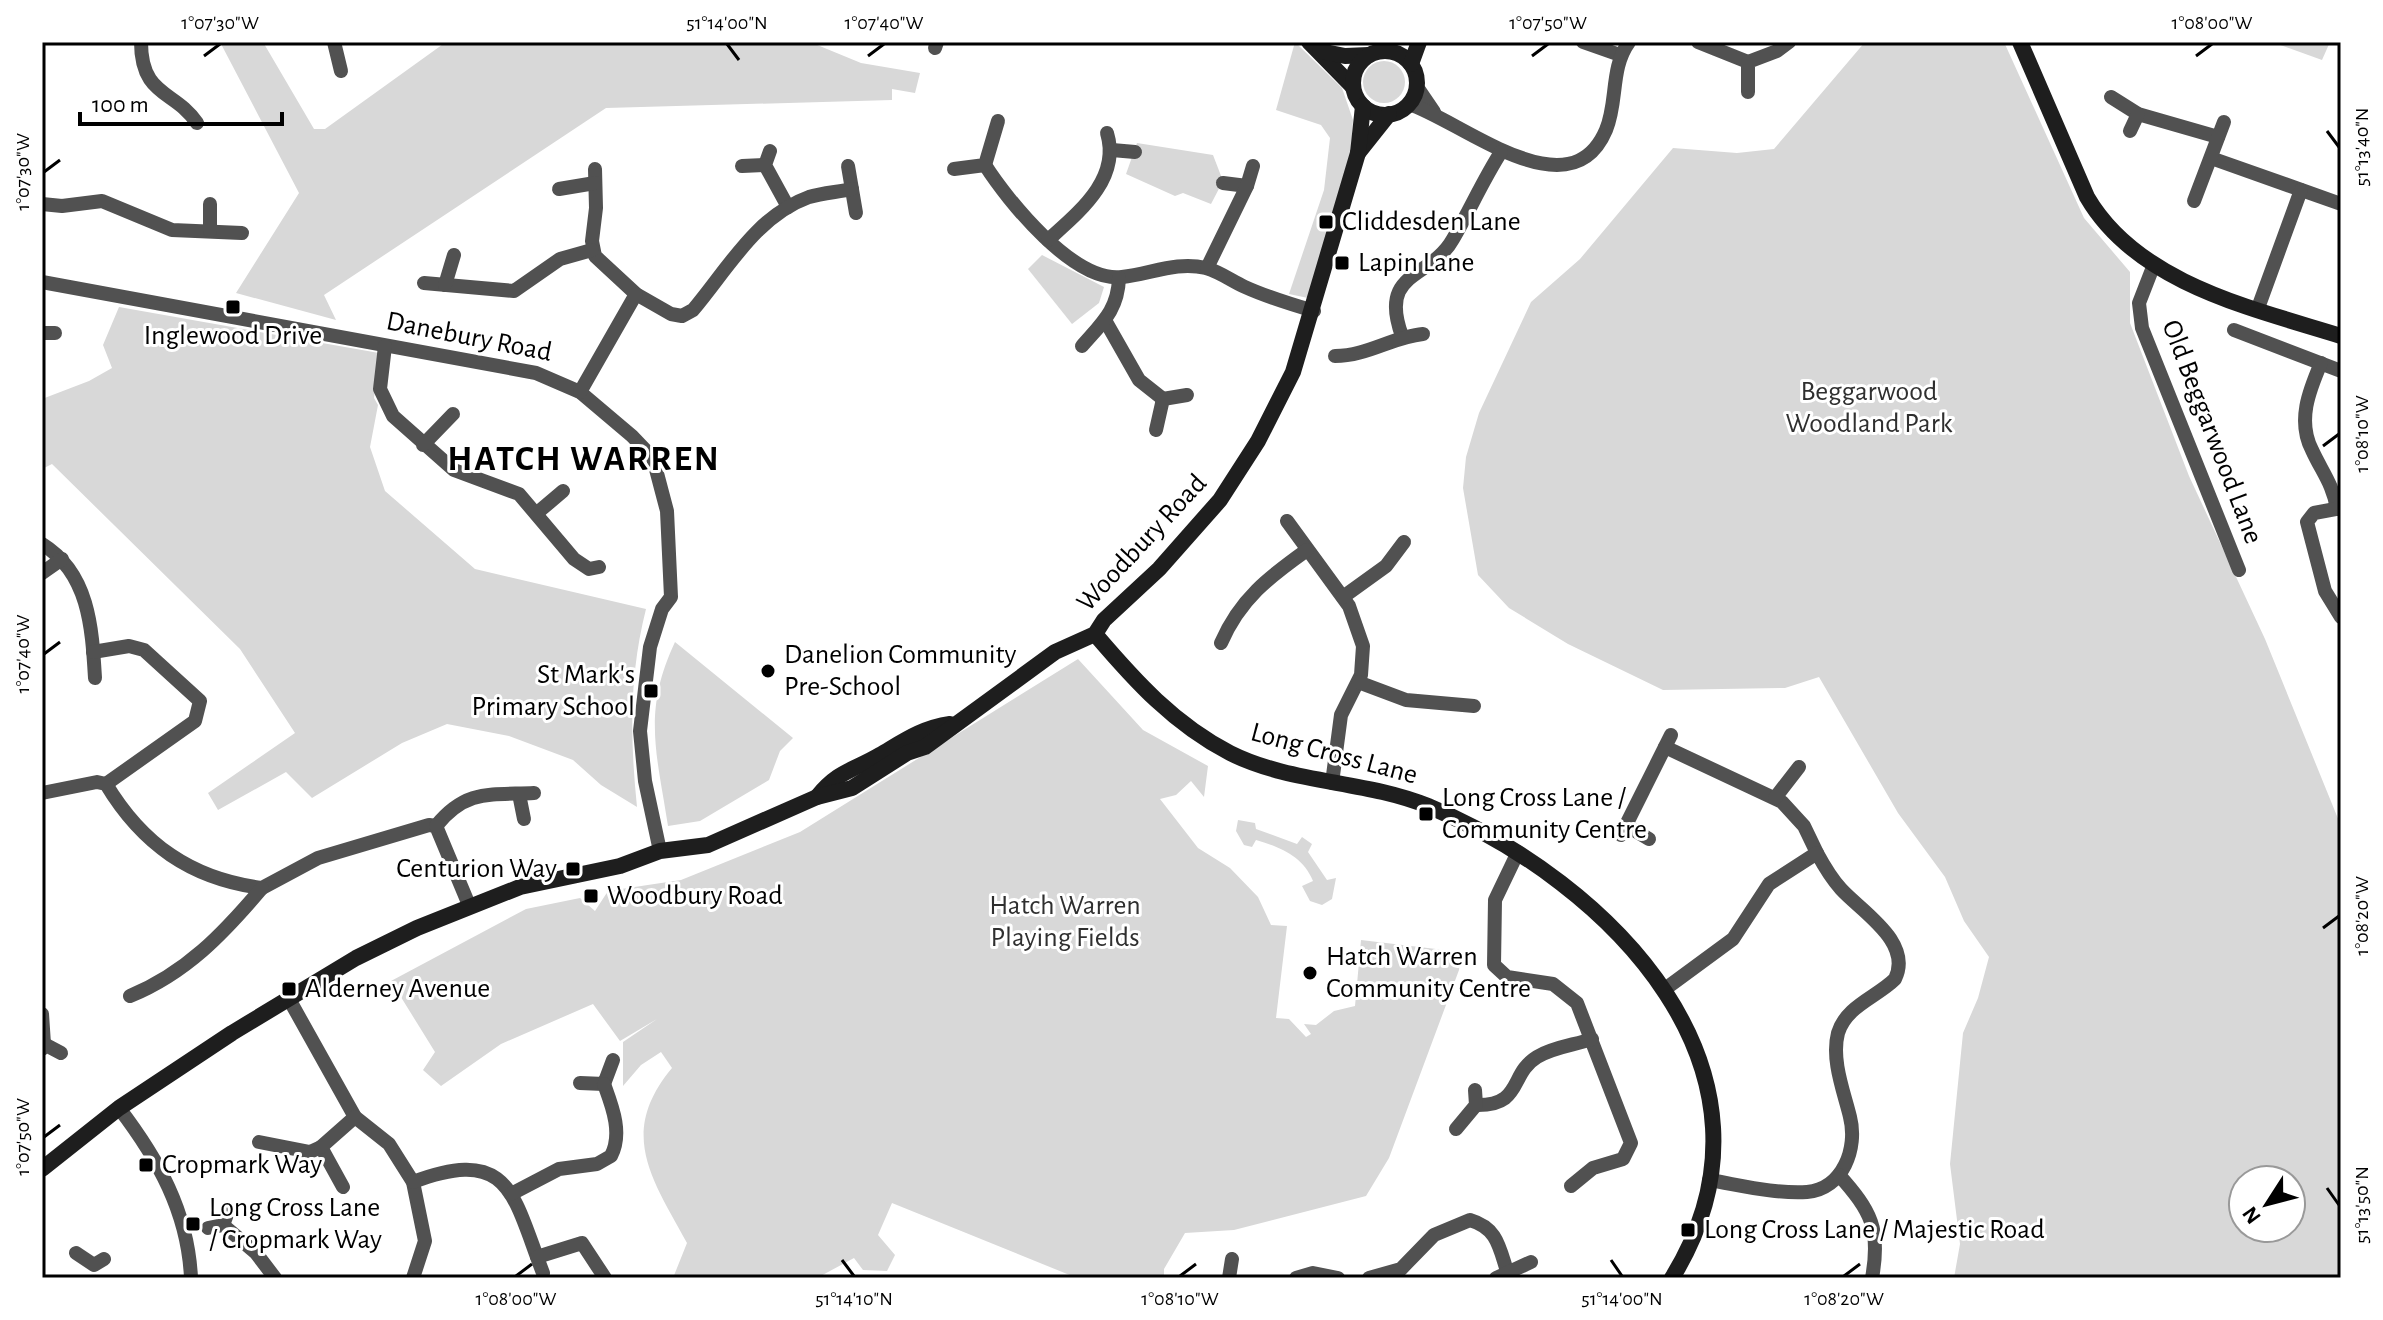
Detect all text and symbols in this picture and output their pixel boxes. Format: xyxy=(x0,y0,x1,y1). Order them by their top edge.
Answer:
text: 1°07'30"W xyxy=(181,13,259,33)
text: 51°14'00"N xyxy=(686,13,768,33)
text: 1°07'40"W xyxy=(845,13,924,33)
text: 1°07'50"W xyxy=(1509,13,1587,33)
text: 1°08'00"W xyxy=(2172,13,2253,33)
scale bar xyxy=(80,76,282,126)
text: 100 m xyxy=(92,93,149,117)
text: 51°13'40"N xyxy=(2352,108,2372,186)
text: 1°07'30"W xyxy=(13,133,33,211)
place label: Cliddesden Lane xyxy=(1342,208,1521,236)
marker: Cliddesden Lane xyxy=(1317,213,1335,231)
place label: Lapin Lane xyxy=(1358,249,1474,277)
marker: Lapin Lane xyxy=(1333,254,1351,272)
marker: Inglewood Drive xyxy=(224,298,242,316)
street label: Danebury Road xyxy=(384,307,554,367)
street label: Old Beggarwood Lane xyxy=(2156,316,2268,548)
place label: Inglewood Drive xyxy=(144,322,322,350)
park label: Beggarwood Woodland Park xyxy=(1785,378,1953,438)
text: 1°08'10"W xyxy=(2352,395,2372,473)
district label: HATCH WARREN xyxy=(447,441,721,477)
street label: Woodbury Road xyxy=(1072,469,1212,617)
text: 1°07'40"W xyxy=(13,614,33,693)
place label: Danelion Community Pre-School xyxy=(784,641,1016,701)
place label: St Mark's Primary School xyxy=(472,661,635,721)
marker: Danelion Community Pre-School xyxy=(759,662,777,680)
marker: St Mark's Primary School xyxy=(642,682,660,700)
street label: Long Cross Lane xyxy=(1248,718,1420,790)
place label: Long Cross Lane / Community Centre xyxy=(1442,784,1647,844)
marker: Long Cross Lane / Community Centre xyxy=(1417,805,1435,823)
place label: Centurion Way xyxy=(396,855,557,883)
marker: Centurion Way xyxy=(564,860,582,878)
text: 1°08'20"W xyxy=(2352,876,2372,956)
place label: Woodbury Road xyxy=(607,882,783,910)
marker: Woodbury Road xyxy=(582,887,600,905)
park label: Hatch Warren Playing Fields xyxy=(989,892,1141,952)
place label: Hatch Warren Community Centre xyxy=(1326,943,1531,1003)
marker: Hatch Warren Community Centre xyxy=(1301,964,1319,982)
place label: Alderney Avenue xyxy=(305,975,490,1003)
marker: Alderney Avenue xyxy=(280,980,298,998)
text: 1°07'50"W xyxy=(13,1098,33,1176)
place label: Cropmark Way xyxy=(162,1151,322,1179)
marker: Cropmark Way xyxy=(137,1156,155,1174)
north arrow xyxy=(2227,1164,2307,1244)
text: 51°13'50"N xyxy=(2352,1166,2372,1244)
place label: Long Cross Lane / Cropmark Way xyxy=(209,1194,382,1254)
text: N xyxy=(2238,1203,2265,1228)
marker: Long Cross Lane / Cropmark Way xyxy=(184,1215,202,1233)
place label: Long Cross Lane / Majestic Road xyxy=(1704,1216,2045,1244)
marker: Long Cross Lane / Majestic Road xyxy=(1679,1221,1697,1239)
text: 1°08'00"W xyxy=(476,1289,557,1309)
text: 51°14'10"N xyxy=(815,1289,893,1309)
text: 1°08'10"W xyxy=(1141,1289,1219,1309)
text: 51°14'00"N xyxy=(1581,1289,1663,1309)
text: 1°08'20"W xyxy=(1804,1289,1884,1309)

